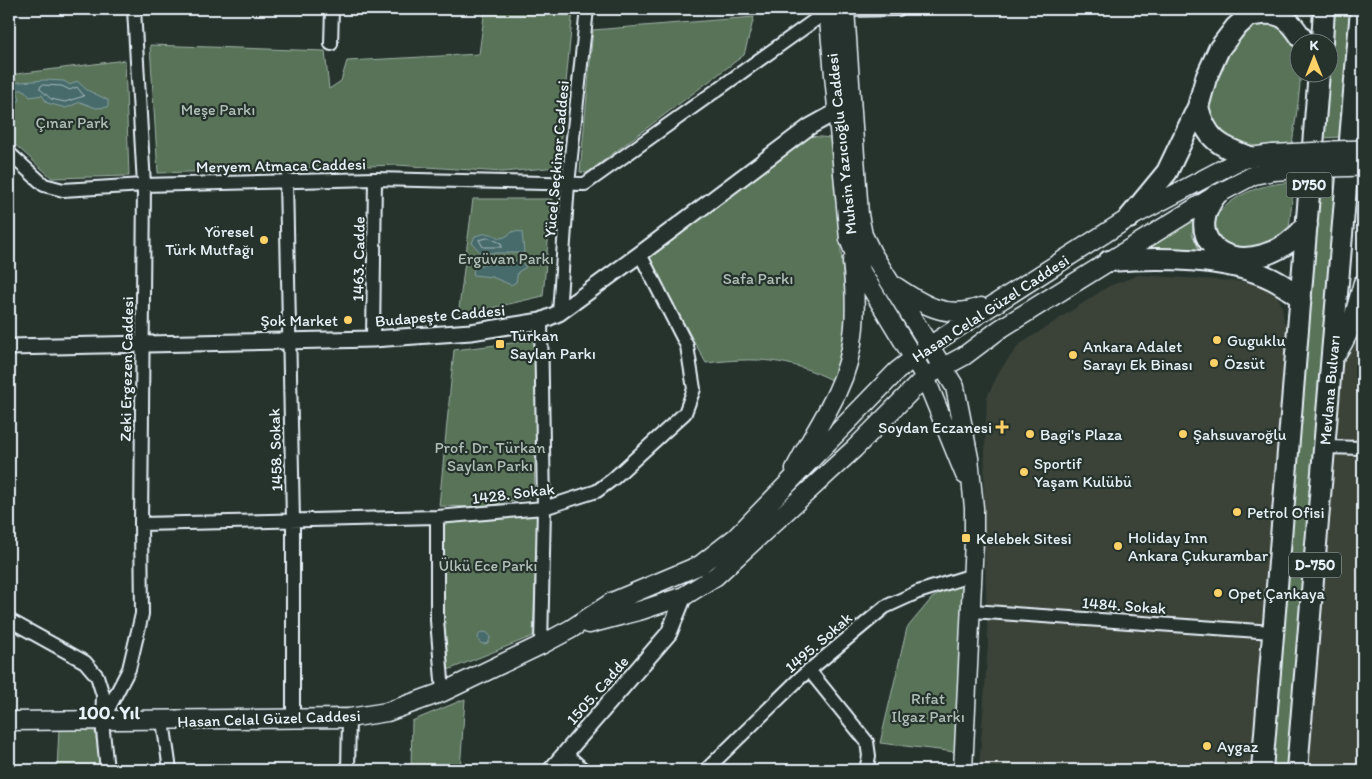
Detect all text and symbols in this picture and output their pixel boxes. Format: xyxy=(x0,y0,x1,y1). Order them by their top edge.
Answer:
north arrow xyxy=(1290,32,1340,82)
text: K xyxy=(1310,37,1320,54)
street label: Muhsin Yazıcıoğlu Caddesi xyxy=(823,52,860,236)
street label: Yücel Seçkiner Caddesi xyxy=(540,80,573,239)
park label: Meşe Parkı xyxy=(181,100,255,119)
park label: Çınar Park xyxy=(35,113,109,132)
street label: Meryem Atmaca Caddesi xyxy=(196,155,366,176)
road number: D750 xyxy=(1286,172,1332,198)
street label: 1463. Cadde xyxy=(348,216,369,302)
place label: Yöresel Türk Mutfağı xyxy=(165,222,254,259)
marker: Yöresel Türk Mutfağı xyxy=(258,234,270,246)
park label: Ergüvan Parkı xyxy=(458,249,554,268)
street label: Hasan Celal Güzel Caddesi xyxy=(908,251,1072,366)
park label: Safa Parkı xyxy=(723,269,793,288)
street label: Zeki Ergezen Caddesi xyxy=(116,296,137,442)
street label: Budapeşte Caddesi xyxy=(374,300,506,331)
place label: Şok Market xyxy=(260,311,338,330)
marker: Şok Market xyxy=(342,314,354,326)
place label: Türkan Saylan Parkı xyxy=(510,326,596,363)
place label: Guguklu xyxy=(1227,331,1286,350)
marker: Guguklu xyxy=(1211,334,1223,346)
street label: Mevlana Bulvarı xyxy=(1315,334,1344,446)
place label: Ankara Adalet Sarayı Ek Binası xyxy=(1083,337,1193,374)
marker: Türkan Saylan Parkı xyxy=(494,338,506,350)
marker: Ankara Adalet Sarayı Ek Binası xyxy=(1067,349,1079,361)
place label: Özsüt xyxy=(1224,354,1265,373)
marker: Özsüt xyxy=(1208,357,1220,369)
street label: 1458. Sokak xyxy=(265,408,286,492)
place label: Soydan Eczanesi xyxy=(878,418,992,437)
marker: Soydan Eczanesi xyxy=(996,421,1008,433)
place label: Bagi's Plaza xyxy=(1040,425,1123,444)
place label: Şahsuvaroğlu xyxy=(1193,425,1287,444)
marker: Bagi's Plaza xyxy=(1024,428,1036,440)
marker: Şahsuvaroğlu xyxy=(1177,428,1189,440)
park label: Prof. Dr. Türkan Saylan Parkı xyxy=(434,438,546,475)
place label: Sportif Yaşam Kulübü xyxy=(1034,454,1132,491)
marker: Sportif Yaşam Kulübü xyxy=(1018,466,1030,478)
street label: 1428. Sokak xyxy=(471,479,556,508)
place label: Petrol Ofisi xyxy=(1247,503,1325,522)
marker: Petrol Ofisi xyxy=(1231,506,1243,518)
place label: Holiday Inn Ankara Çukurambar xyxy=(1128,528,1268,565)
place label: Kelebek Sitesi xyxy=(976,529,1072,548)
marker: Kelebek Sitesi xyxy=(960,532,972,544)
marker: Holiday Inn Ankara Çukurambar xyxy=(1112,540,1124,552)
road number: D-750 xyxy=(1289,552,1341,578)
park label: Ülkü Ece Parkı xyxy=(439,556,537,575)
place label: Opet Çankaya xyxy=(1228,584,1326,603)
marker: Opet Çankaya xyxy=(1212,587,1224,599)
street label: 1484. Sokak xyxy=(1081,593,1167,618)
street label: 1495. Sokak xyxy=(781,608,856,677)
street label: 1505. Cadde xyxy=(562,652,633,729)
park label: Rıfat Ilgaz Parkı xyxy=(891,689,965,726)
district label: 100. Yıl xyxy=(78,701,140,724)
street label: Hasan Celal Güzel Caddesi xyxy=(177,706,361,731)
place label: Aygaz xyxy=(1217,737,1259,756)
marker: Aygaz xyxy=(1201,740,1213,752)

